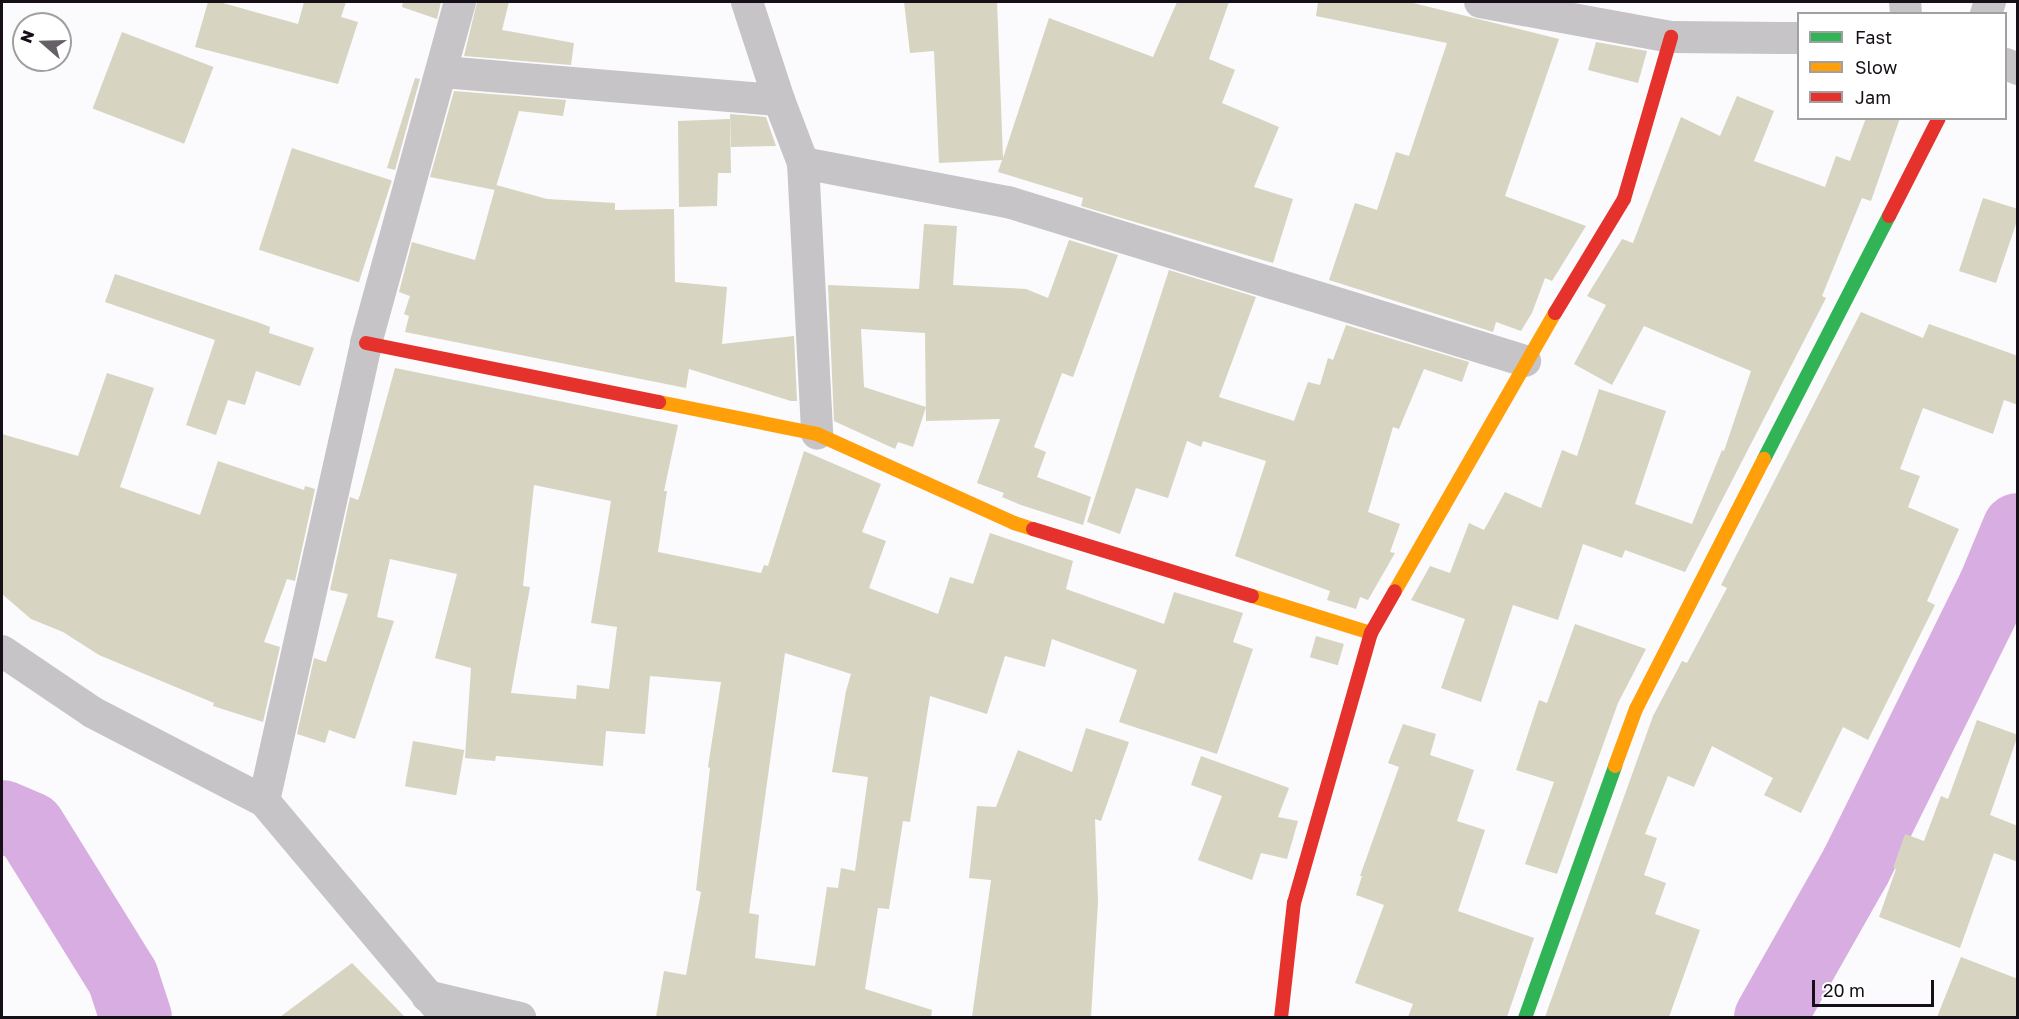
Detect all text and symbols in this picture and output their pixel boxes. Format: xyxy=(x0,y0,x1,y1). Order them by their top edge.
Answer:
north arrow xyxy=(12,12,72,72)
legend xyxy=(1797,12,2007,120)
text: Fast xyxy=(1855,26,1892,48)
text: N xyxy=(15,27,38,46)
text: Slow xyxy=(1855,56,1897,78)
text: Jam xyxy=(1855,86,1891,108)
scale bar xyxy=(1815,968,1936,1006)
text: 20 m xyxy=(1823,979,1865,1001)

